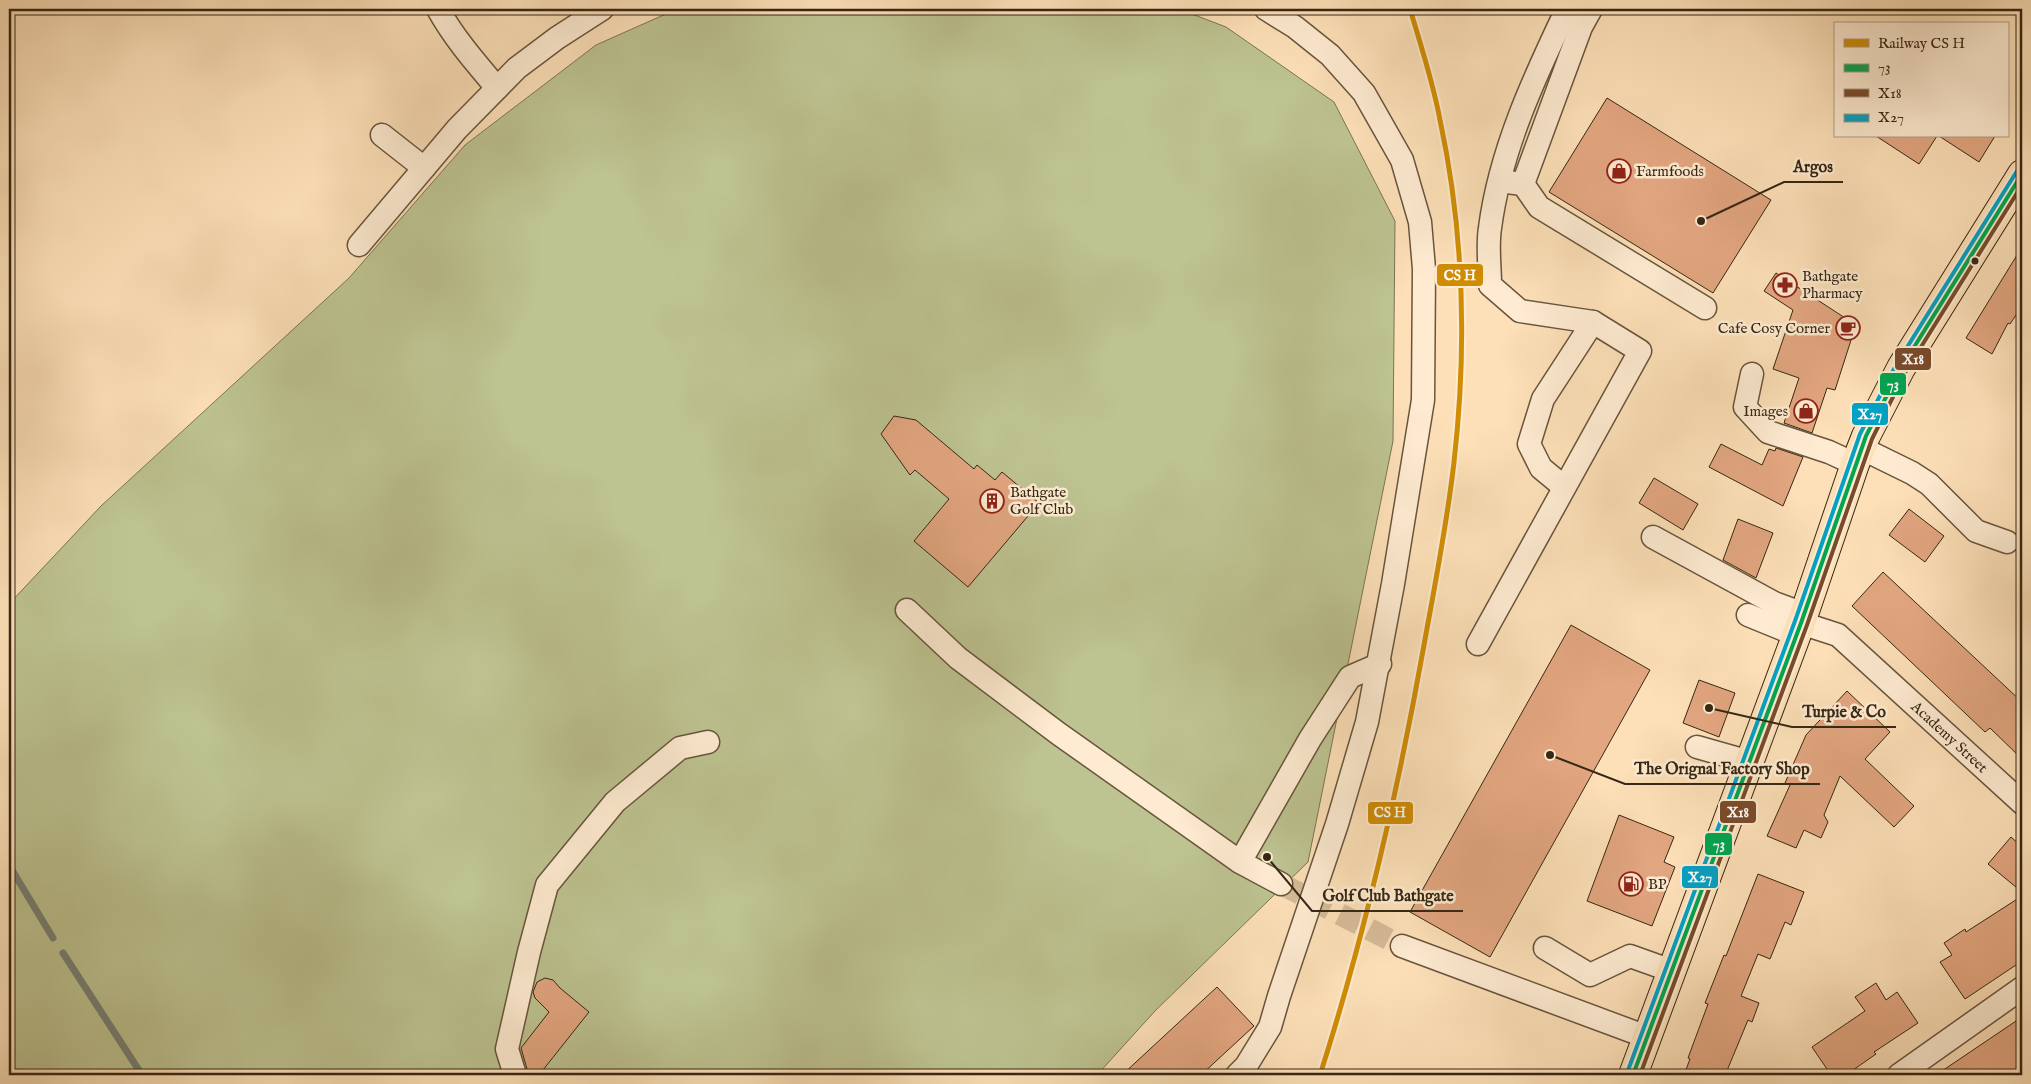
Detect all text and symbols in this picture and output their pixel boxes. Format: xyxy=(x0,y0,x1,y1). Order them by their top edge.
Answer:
legend xyxy=(1834,22,2008,138)
text: Railway CS H xyxy=(1878,34,1965,53)
text: 73 xyxy=(1878,58,1891,77)
text: X18 xyxy=(1878,84,1902,103)
text: X27 xyxy=(1878,108,1904,127)
callout: Argos xyxy=(1784,151,1843,182)
shop icon: Farmfoods xyxy=(1606,158,1632,184)
text: Argos xyxy=(1792,158,1833,178)
place label: Farmfoods xyxy=(1636,162,1704,181)
unlabelled marker xyxy=(1970,256,1980,266)
line badge: CS H xyxy=(1436,263,1484,287)
text: CS H xyxy=(1444,267,1476,285)
place label: Bathgate Pharmacy xyxy=(1802,267,1863,303)
pharmacy icon: Bathgate Pharmacy xyxy=(1772,272,1798,298)
cafe icon: Cafe Cosy Corner xyxy=(1835,315,1861,341)
place label: Cafe Cosy Corner xyxy=(1718,319,1830,338)
line badge: X18 xyxy=(1894,347,1932,371)
text: X18 xyxy=(1901,351,1925,369)
line badge: 73 xyxy=(1879,372,1907,396)
text: 73 xyxy=(1887,376,1899,394)
shop icon: Images xyxy=(1793,398,1819,424)
place label: Images xyxy=(1743,402,1788,421)
line badge: X27 xyxy=(1851,402,1889,426)
text: X27 xyxy=(1857,406,1883,424)
place label: Bathgate Golf Club xyxy=(1010,483,1073,519)
building icon: Bathgate Golf Club xyxy=(979,488,1005,514)
callout: Turpie & Co xyxy=(1792,696,1896,727)
street label: Academy Street xyxy=(1906,696,1992,777)
text: Turpie & Co xyxy=(1801,703,1886,723)
callout: The Orignal Factory Shop xyxy=(1625,753,1820,784)
text: The Orignal Factory Shop xyxy=(1633,760,1810,780)
line badge: X18 xyxy=(1719,800,1757,824)
line badge: CS H xyxy=(1367,801,1414,825)
text: CS H xyxy=(1374,804,1406,822)
text: X18 xyxy=(1726,804,1750,822)
line badge: 73 xyxy=(1704,832,1733,856)
text: 73 xyxy=(1713,836,1725,854)
line badge: X27 xyxy=(1681,865,1719,889)
text: X27 xyxy=(1687,869,1713,887)
fuel station icon: BP xyxy=(1618,871,1644,897)
place label: BP xyxy=(1648,875,1667,894)
callout: Golf Club Bathgate xyxy=(1312,880,1463,911)
text: Golf Club Bathgate xyxy=(1323,887,1454,907)

